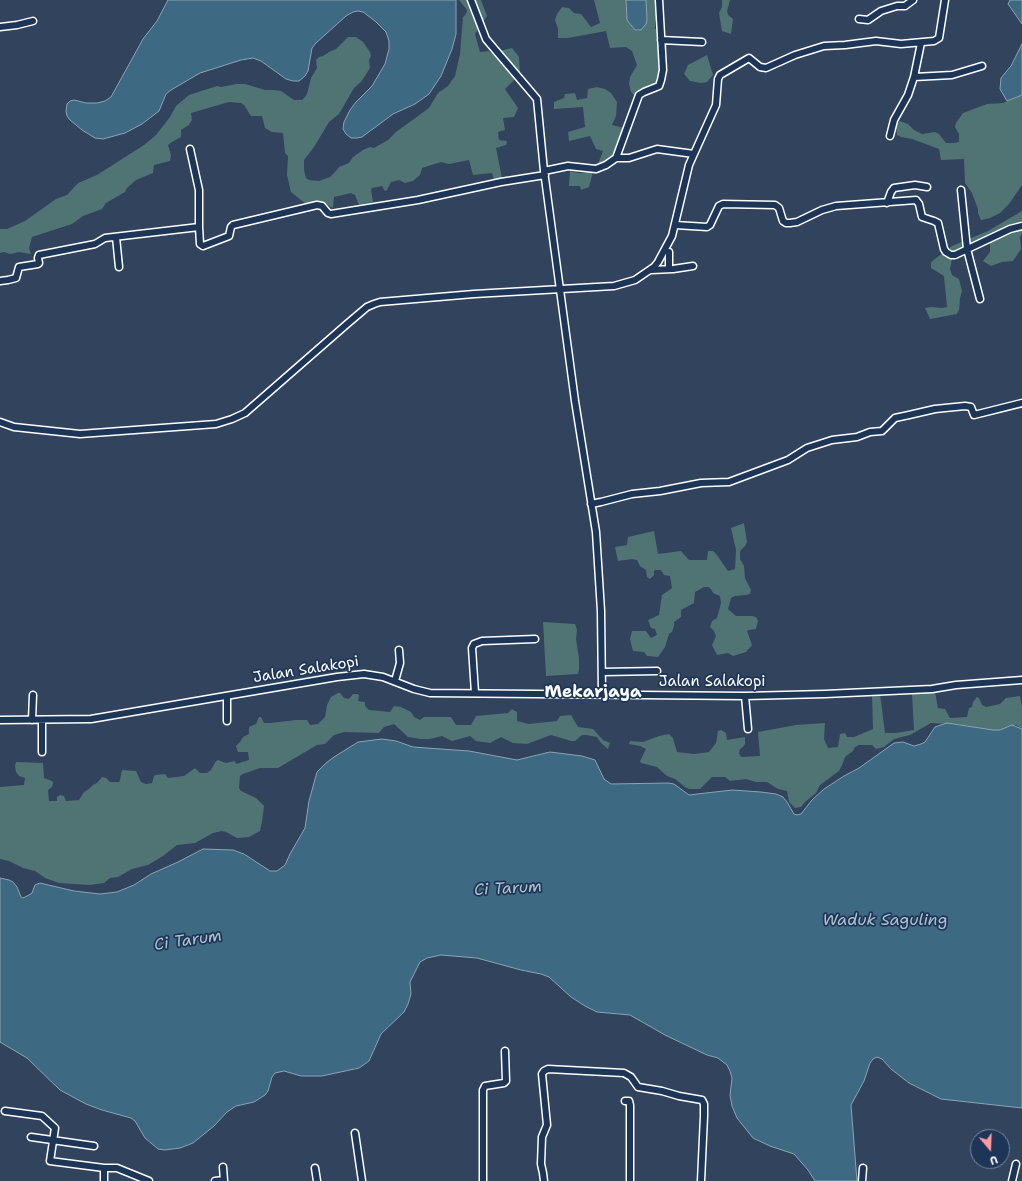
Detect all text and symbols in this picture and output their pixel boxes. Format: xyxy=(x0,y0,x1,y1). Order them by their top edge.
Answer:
street label: Jalan Salakopi xyxy=(252,653,360,687)
street label: Jalan Salakopi xyxy=(659,673,765,691)
district label: Mekarjaya xyxy=(544,683,642,703)
water label: Ci Tarum xyxy=(473,878,543,900)
water label: Waduk Saguling xyxy=(823,911,947,931)
water label: Ci Tarum xyxy=(153,927,223,955)
north arrow xyxy=(970,1129,1010,1169)
text: U xyxy=(988,1152,1000,1168)

